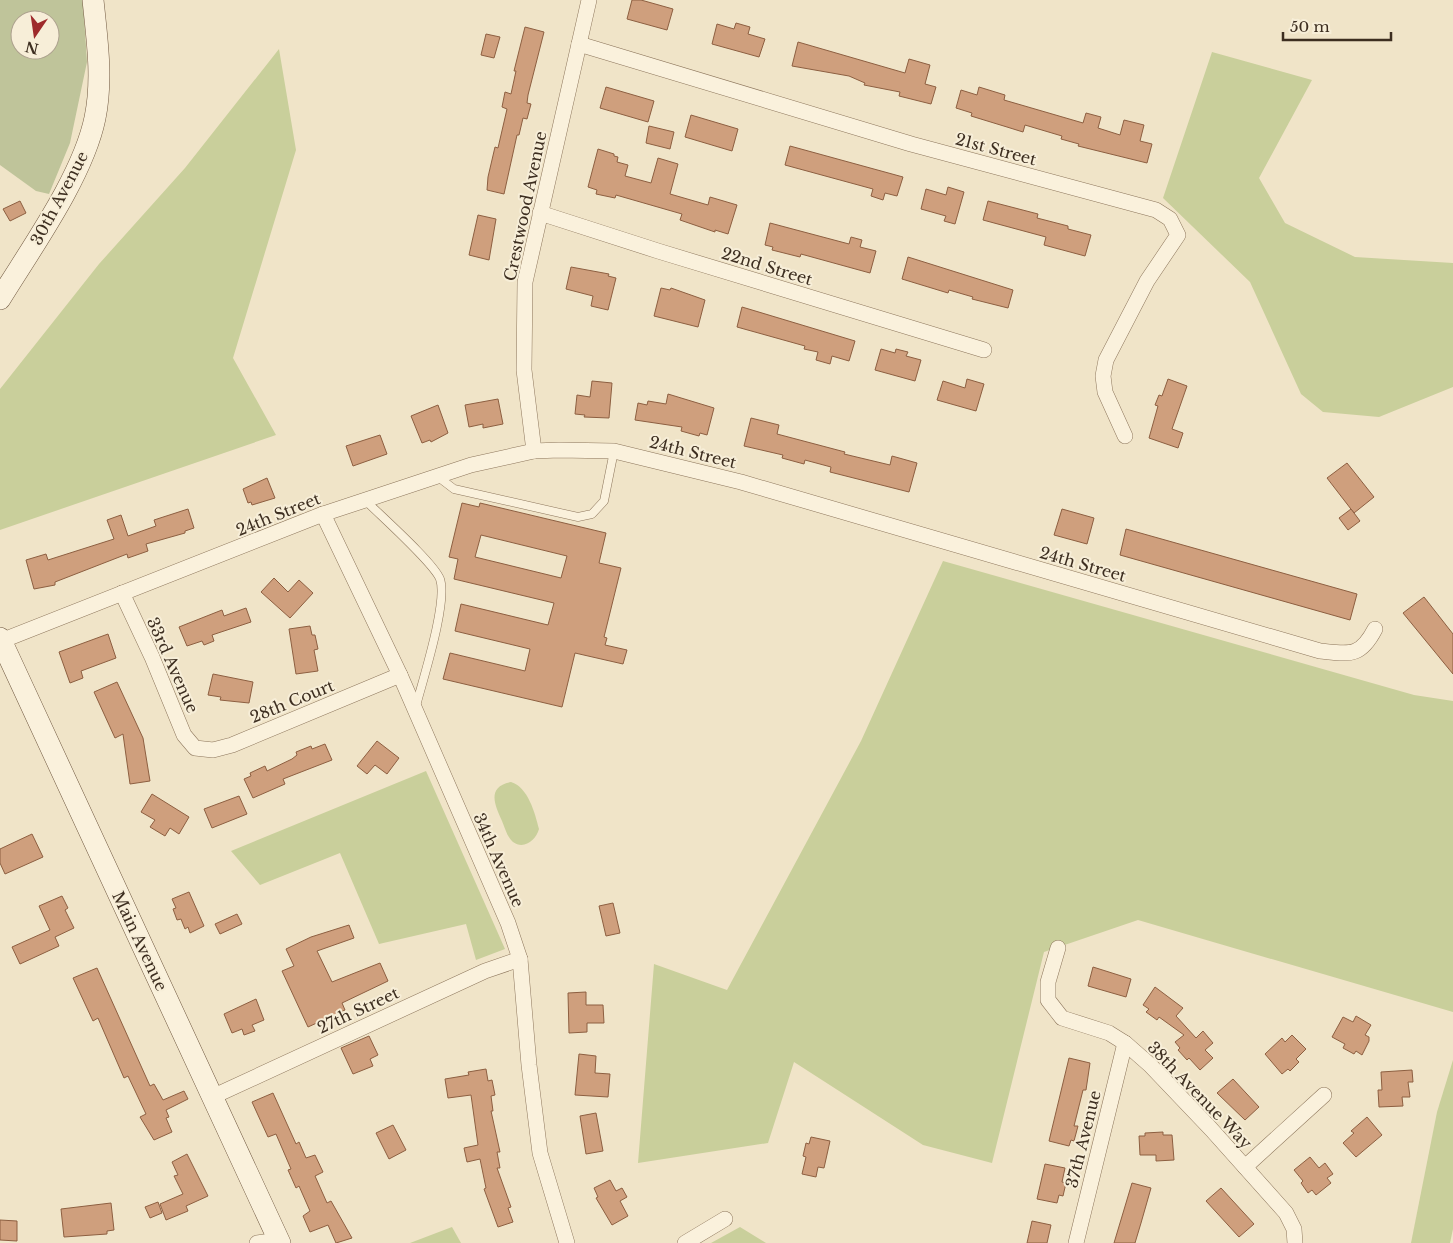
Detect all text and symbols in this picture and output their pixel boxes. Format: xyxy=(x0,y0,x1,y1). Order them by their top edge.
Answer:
north arrow xyxy=(10,10,60,60)
scale bar xyxy=(1283,10,1390,42)
text: 50 m xyxy=(1290,17,1330,36)
text: N xyxy=(24,37,41,58)
street label: Crestwood Avenue xyxy=(499,129,551,283)
street label: 21st Street xyxy=(953,129,1039,169)
street label: 30th Avenue xyxy=(26,148,92,248)
street label: 22nd Street xyxy=(719,243,815,289)
street label: 24th Street xyxy=(647,432,739,472)
street label: 24th Street xyxy=(233,488,323,540)
street label: 24th Street xyxy=(1037,542,1129,586)
street label: 33rd Avenue xyxy=(143,614,203,716)
street label: 28th Court xyxy=(247,675,337,727)
street label: 34th Avenue xyxy=(469,810,529,910)
street label: Main Avenue xyxy=(108,888,172,994)
street label: 27th Street xyxy=(314,982,402,1038)
street label: 38th Avenue Way xyxy=(1144,1037,1257,1153)
street label: 37th Avenue xyxy=(1061,1088,1105,1190)

